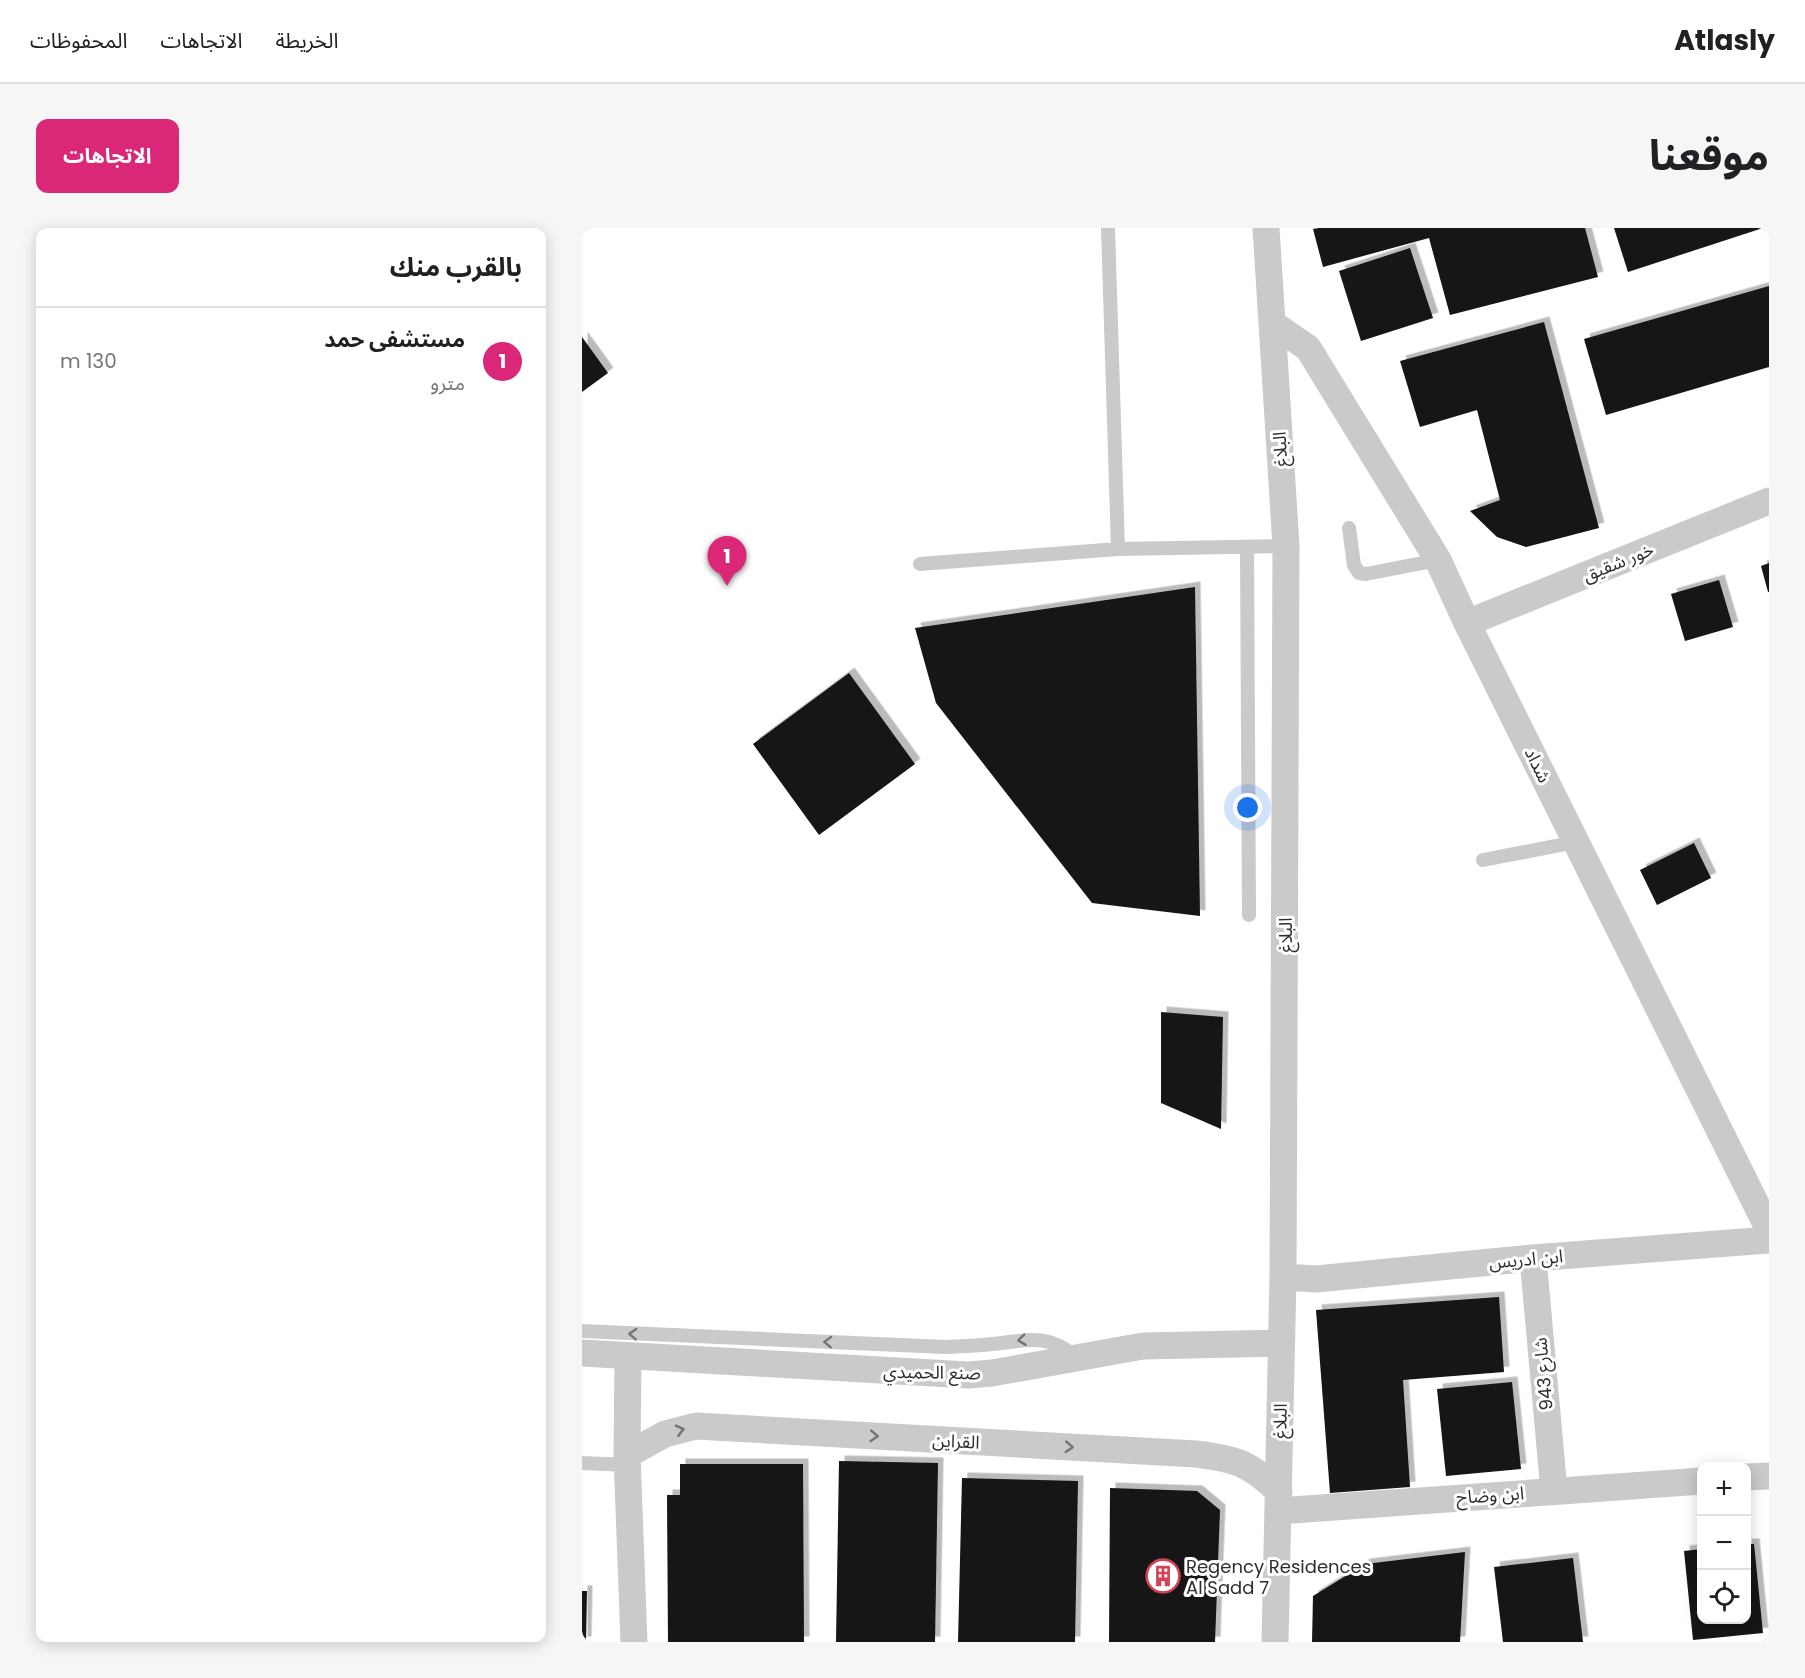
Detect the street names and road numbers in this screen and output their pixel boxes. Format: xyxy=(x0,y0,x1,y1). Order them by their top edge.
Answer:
street label: البلاغ xyxy=(1267,431,1295,467)
street label: خور شقيق xyxy=(1579,536,1657,588)
street label: شداد xyxy=(1519,743,1557,787)
street label: البلاغ xyxy=(1273,917,1300,953)
street label: ابن ادريس xyxy=(1488,1243,1564,1275)
street label: شارع 943 xyxy=(1527,1336,1561,1412)
street label: صنع الحميدي xyxy=(883,1359,981,1387)
street label: البلاغ xyxy=(1267,1403,1295,1439)
street label: القراين xyxy=(932,1427,980,1455)
street label: ابن وضاح xyxy=(1455,1480,1525,1511)

